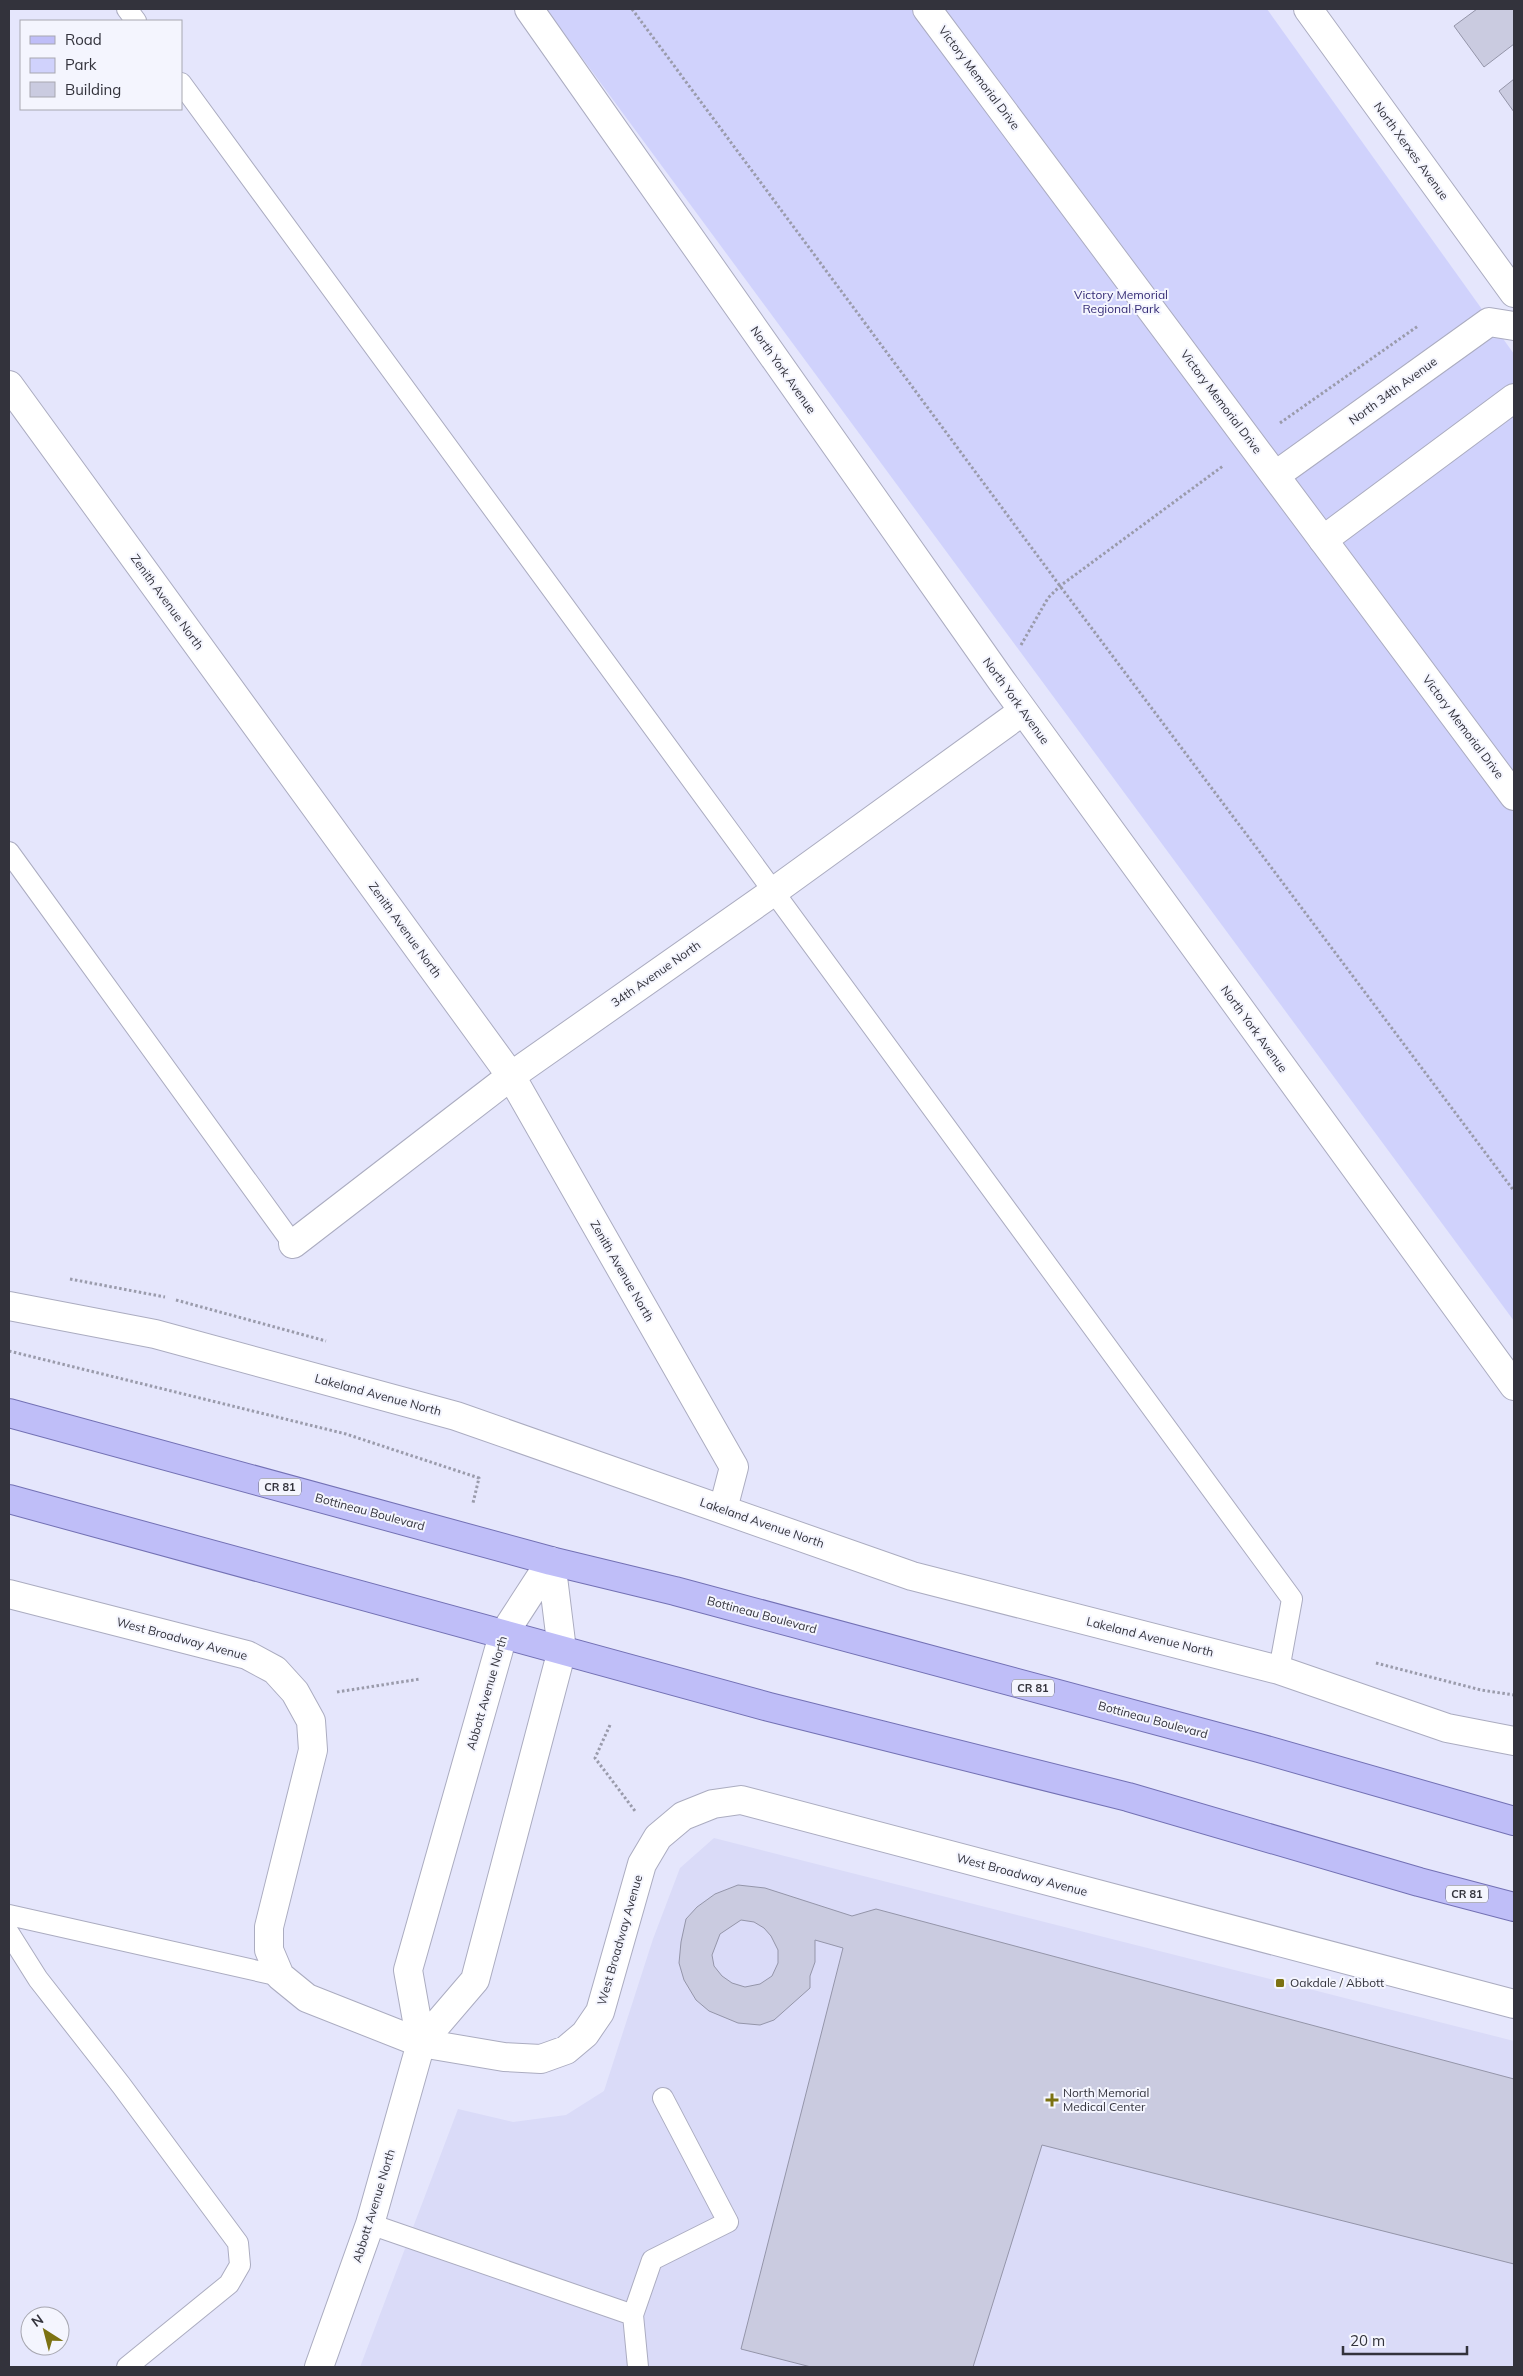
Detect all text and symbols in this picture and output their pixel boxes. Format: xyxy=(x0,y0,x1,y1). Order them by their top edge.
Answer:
legend xyxy=(20,20,182,110)
street label: Victory Memorial Drive xyxy=(935,23,1023,133)
text: Road xyxy=(65,30,102,49)
text: Park xyxy=(65,55,97,74)
text: Building xyxy=(65,80,121,99)
street label: North Xerxes Avenue xyxy=(1371,99,1452,203)
park label: Victory Memorial Regional Park xyxy=(1074,287,1168,316)
street label: North York Avenue xyxy=(748,323,819,416)
street label: Victory Memorial Drive xyxy=(1177,347,1265,457)
street label: North 34th Avenue xyxy=(1346,354,1440,428)
street label: Zenith Avenue North xyxy=(128,551,207,652)
street label: North York Avenue xyxy=(980,654,1053,747)
street label: Victory Memorial Drive xyxy=(1419,672,1507,782)
street label: Zenith Avenue North xyxy=(366,879,445,980)
street label: 34th Avenue North xyxy=(608,937,703,1010)
street label: North York Avenue xyxy=(1218,982,1291,1075)
street label: Zenith Avenue North xyxy=(587,1217,658,1324)
street label: Lakeland Avenue North xyxy=(313,1370,443,1419)
road number: CR 81 xyxy=(259,1478,301,1495)
street label: Bottineau Boulevard xyxy=(314,1490,427,1533)
street label: Lakeland Avenue North xyxy=(698,1494,826,1551)
street label: Bottineau Boulevard xyxy=(706,1593,819,1636)
street label: Lakeland Avenue North xyxy=(1085,1613,1215,1660)
street label: West Broadway Avenue xyxy=(115,1614,249,1663)
street label: Abbott Avenue North xyxy=(463,1634,510,1752)
road number: CR 81 xyxy=(1012,1680,1054,1696)
street label: Bottineau Boulevard xyxy=(1097,1698,1210,1741)
street label: West Broadway Avenue xyxy=(955,1850,1089,1899)
street label: West Broadway Avenue xyxy=(594,1873,645,2007)
road number: CR 81 xyxy=(1446,1886,1488,1902)
place label: Oakdale / Abbott xyxy=(1290,1975,1384,1990)
marker: Oakdale / Abbott xyxy=(1274,1977,1286,1989)
place label: North Memorial Medical Center xyxy=(1063,2085,1149,2114)
marker: North Memorial Medical Center xyxy=(1045,2093,1059,2107)
street label: Abbott Avenue North xyxy=(349,2147,398,2264)
north arrow xyxy=(20,2306,70,2356)
text: N xyxy=(28,2310,47,2331)
scale bar xyxy=(1343,2324,1467,2356)
text: 20 m xyxy=(1350,2331,1385,2350)

